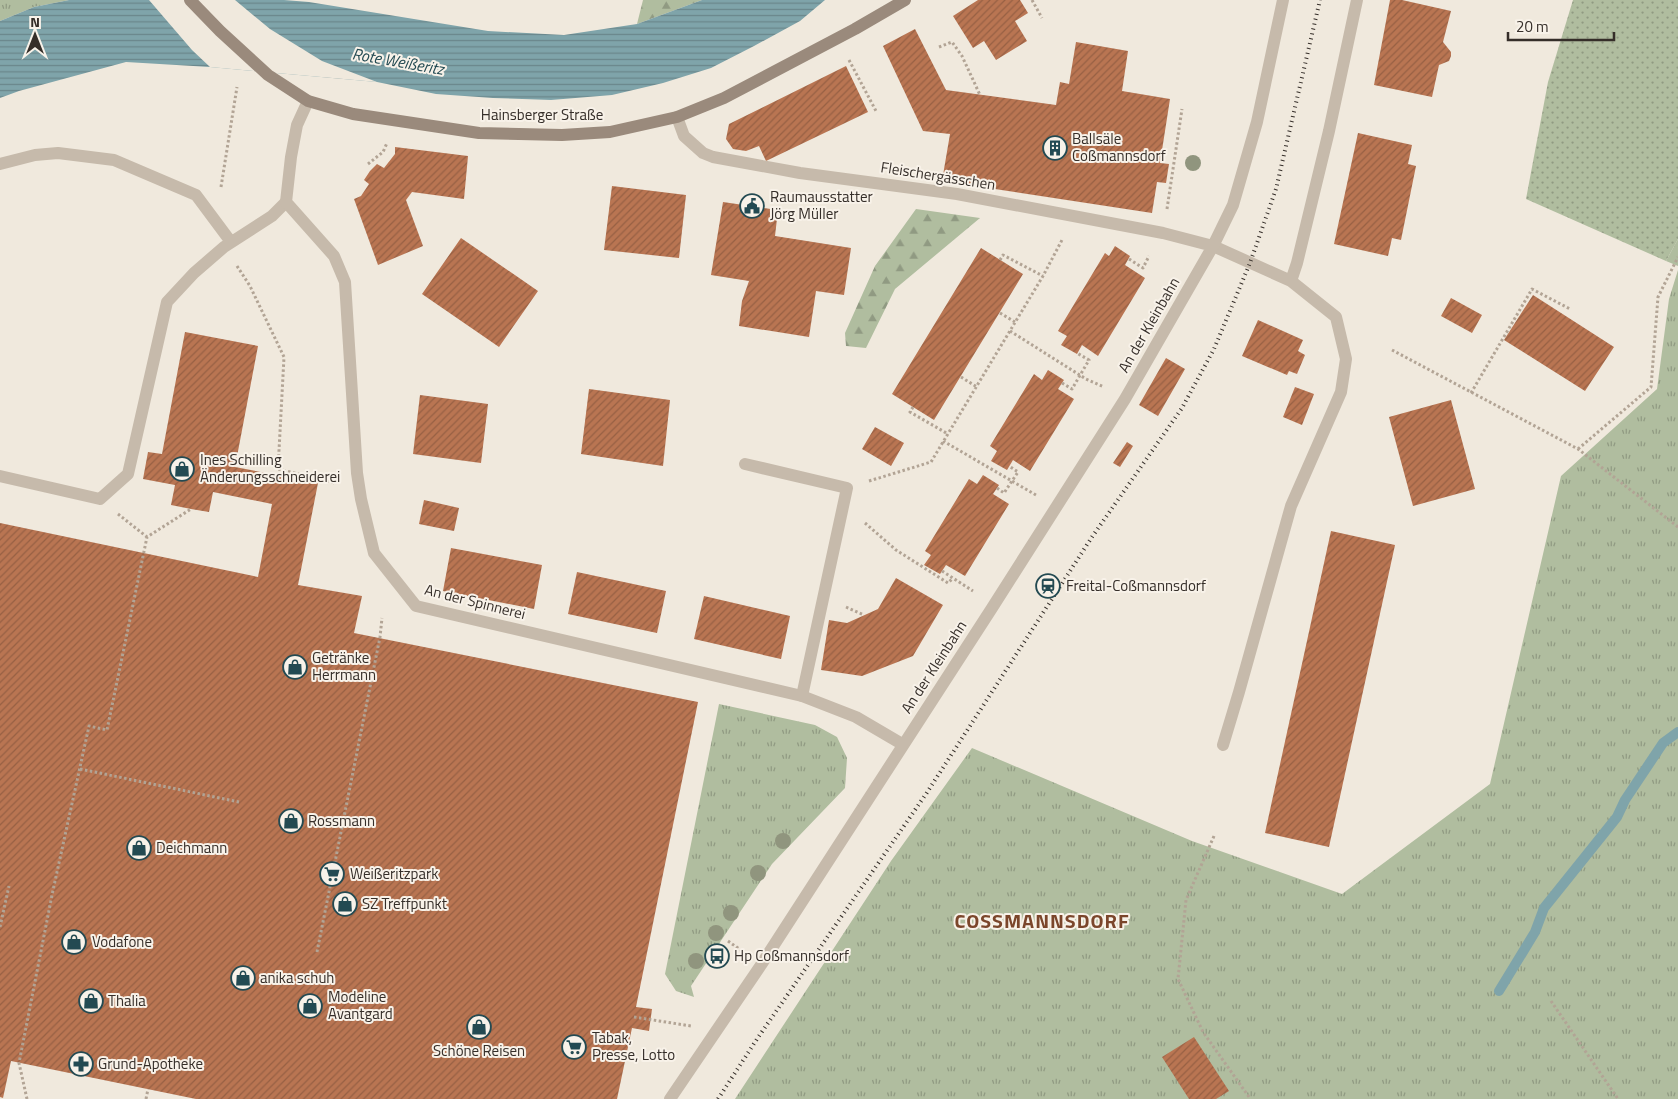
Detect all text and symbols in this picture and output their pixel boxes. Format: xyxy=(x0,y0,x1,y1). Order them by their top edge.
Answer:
north arrow xyxy=(10,10,60,60)
scale bar xyxy=(1508,10,1614,42)
text: N xyxy=(30,11,40,32)
text: 20 m xyxy=(1516,15,1549,38)
water label: Rote Weißeritz xyxy=(350,41,447,81)
street label: Hainsberger Straße xyxy=(481,103,603,126)
place label: Ballsäle Coßmannsdorf xyxy=(1072,127,1166,167)
building icon: Ballsäle Coßmannsdorf xyxy=(1042,135,1068,161)
street label: Fleischergässchen xyxy=(879,155,997,196)
place label: Raumausstatter Jörg Müller xyxy=(770,185,873,225)
public building icon: Raumausstatter Jörg Müller xyxy=(739,193,765,219)
street label: An der Kleinbahn xyxy=(1112,273,1185,377)
place label: Ines Schilling Änderungsschneiderei xyxy=(200,448,340,488)
shop icon: Ines Schilling Änderungsschneiderei xyxy=(169,456,195,482)
station icon: Freital-Coßmannsdorf xyxy=(1035,573,1061,599)
place label: Freital-Coßmannsdorf xyxy=(1066,574,1206,597)
street label: An der Spinnerei xyxy=(422,578,528,625)
street label: An der Kleinbahn xyxy=(895,616,972,718)
place label: Getränke Herrmann xyxy=(312,646,376,686)
shop icon: Getränke Herrmann xyxy=(282,654,308,680)
shop icon: Rossmann xyxy=(278,808,304,834)
place label: Rossmann xyxy=(308,809,375,832)
shop icon: Deichmann xyxy=(126,835,152,861)
place label: Deichmann xyxy=(156,836,227,859)
supermarket icon: Weißeritzpark xyxy=(319,861,345,887)
place label: Weißeritzpark xyxy=(350,862,438,885)
shop icon: SZ Treffpunkt xyxy=(332,891,358,917)
place label: SZ Treffpunkt xyxy=(362,892,448,915)
district label: COSSMANNSDORF xyxy=(954,905,1130,936)
shop icon: Vodafone xyxy=(61,929,87,955)
place label: Vodafone xyxy=(92,930,152,953)
bus stop icon: Hp Coßmannsdorf xyxy=(704,943,730,969)
place label: Hp Coßmannsdorf xyxy=(734,944,849,967)
shop icon: anika schuh xyxy=(230,965,256,991)
place label: anika schuh xyxy=(260,966,334,989)
place label: Modeline Avantgard xyxy=(328,985,393,1025)
shop icon: Thalia xyxy=(78,988,104,1014)
place label: Thalia xyxy=(108,989,146,1012)
shop icon: Modeline Avantgard xyxy=(297,993,323,1019)
shop icon: Schöne Reisen xyxy=(466,1014,492,1040)
place label: Tabak, Presse, Lotto xyxy=(592,1026,675,1066)
supermarket icon: Tabak, Presse, Lotto xyxy=(561,1034,587,1060)
place label: Schöne Reisen xyxy=(433,1039,525,1062)
pharmacy icon: Grund-Apotheke xyxy=(68,1051,94,1077)
place label: Grund-Apotheke xyxy=(98,1052,203,1075)

